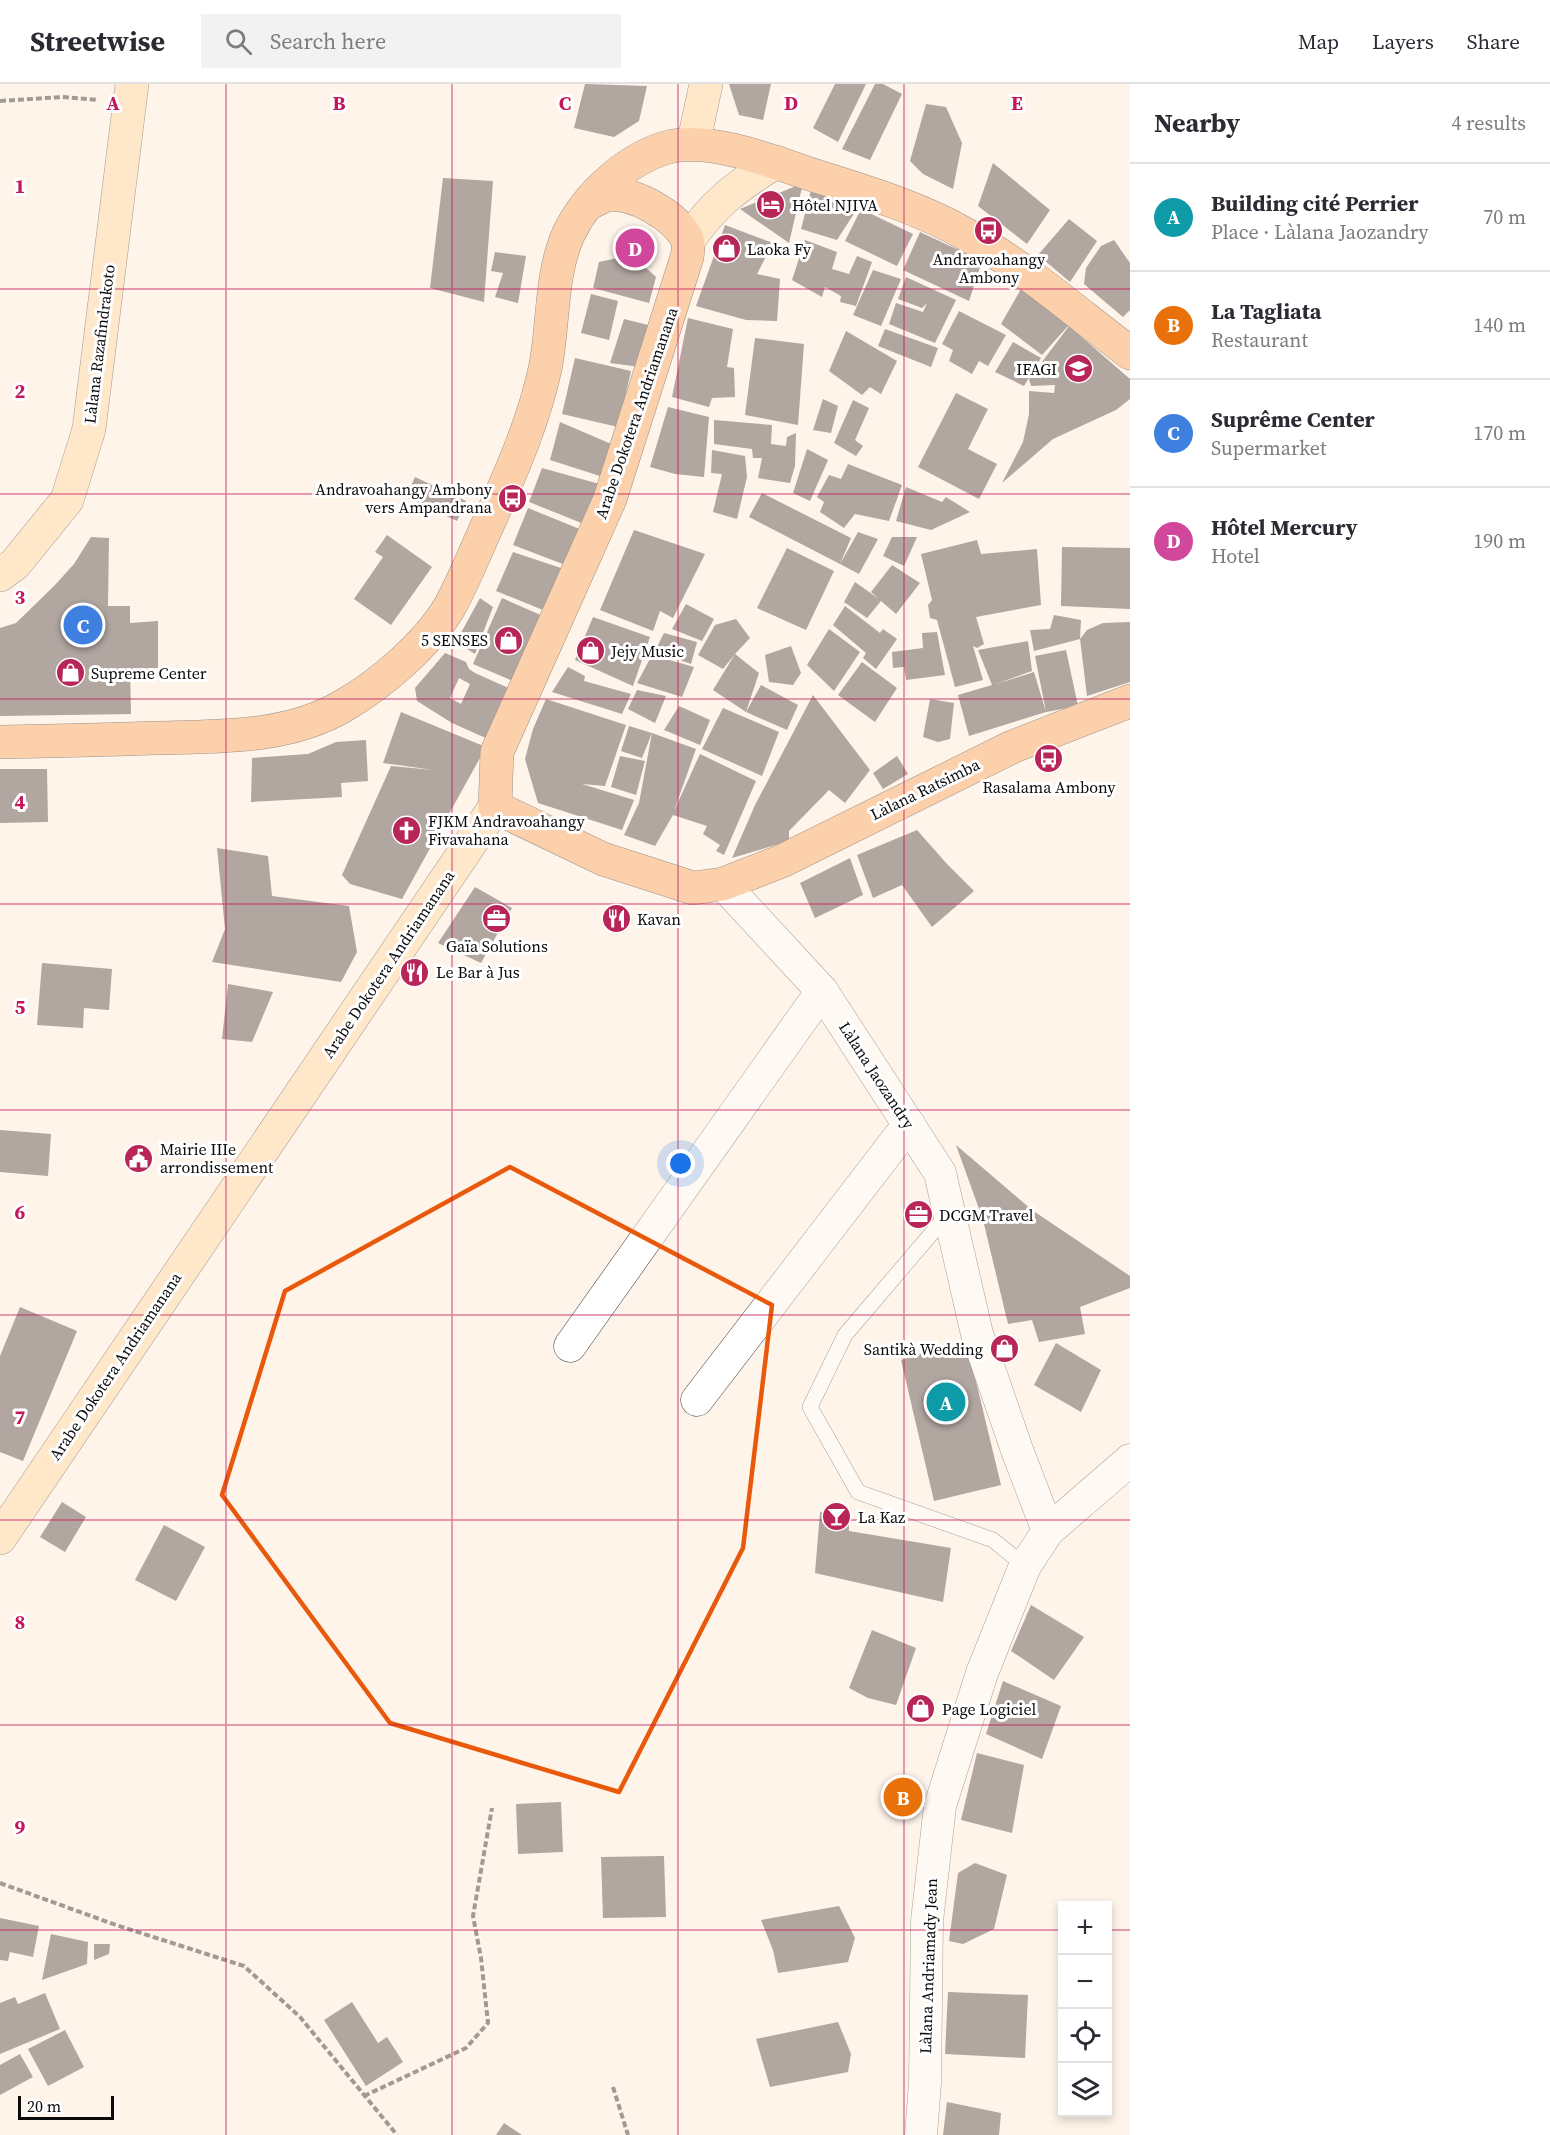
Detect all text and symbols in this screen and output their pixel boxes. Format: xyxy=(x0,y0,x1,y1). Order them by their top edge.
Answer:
search box xyxy=(201,14,621,68)
text: Streetwise xyxy=(30,22,165,60)
icon: search xyxy=(222,25,255,58)
text: Search here xyxy=(270,26,386,56)
text: Map xyxy=(1298,27,1339,56)
text: Layers xyxy=(1372,27,1434,56)
text: Share xyxy=(1467,27,1520,56)
text: A xyxy=(106,89,120,117)
text: B xyxy=(332,89,346,117)
text: C xyxy=(559,89,571,117)
text: D xyxy=(784,89,798,117)
text: E xyxy=(1011,89,1023,117)
text: Nearby xyxy=(1154,105,1240,141)
text: 4 results xyxy=(1451,109,1526,137)
text: 1 xyxy=(15,172,25,200)
text: Building cité Perrier xyxy=(1211,188,1418,218)
hotel icon: Hôtel NJIVA xyxy=(755,189,787,221)
place label: Hôtel NJIVA xyxy=(792,194,878,216)
text: A xyxy=(1167,203,1180,231)
text: 70 m xyxy=(1483,203,1526,231)
bus stop icon: Andravoahangy Ambony xyxy=(973,215,1005,247)
text: Place · Làlana Jaozandry xyxy=(1211,218,1429,246)
pin: D xyxy=(616,226,654,270)
shop icon: Laoka Fy xyxy=(710,233,742,265)
place label: Laoka Fy xyxy=(747,238,812,260)
place label: Andravoahangy Ambony xyxy=(933,248,1046,288)
street label: Làlana Razafindrakoto xyxy=(78,263,120,425)
text: La Tagliata xyxy=(1211,296,1321,326)
street label: Arabe Dokotera Andriamanana xyxy=(589,303,683,522)
text: B xyxy=(1167,311,1180,339)
text: 140 m xyxy=(1473,311,1526,339)
text: Restaurant xyxy=(1211,326,1308,354)
school or university icon: IFAGI xyxy=(1062,353,1094,385)
place label: IFAGI xyxy=(1016,358,1057,380)
text: 2 xyxy=(15,377,26,405)
text: Suprême Center xyxy=(1211,404,1375,434)
text: C xyxy=(1167,419,1180,447)
text: 170 m xyxy=(1473,419,1526,447)
text: Supermarket xyxy=(1211,434,1326,462)
place label: Andravoahangy Ambony vers Ampandrana xyxy=(315,478,493,518)
bus stop icon: Andravoahangy Ambony vers Ampandrana xyxy=(497,482,529,514)
text: Hôtel Mercury xyxy=(1211,512,1358,542)
text: D xyxy=(1166,527,1181,555)
text: 190 m xyxy=(1473,527,1526,555)
text: Hotel xyxy=(1211,542,1260,570)
text: 3 xyxy=(15,583,26,611)
pin: C xyxy=(64,602,103,648)
shop icon: 5 SENSES xyxy=(493,624,525,656)
place label: 5 SENSES xyxy=(421,629,488,651)
shop icon: Jejy Music xyxy=(574,635,606,667)
place label: Jejy Music xyxy=(610,640,684,662)
shop icon: Supreme Center xyxy=(54,657,86,689)
place label: Supreme Center xyxy=(91,662,207,684)
bus stop icon: Rasalama Ambony xyxy=(1033,743,1065,775)
street label: Làlana Ratsimba xyxy=(867,753,984,825)
place label: Rasalama Ambony xyxy=(982,776,1116,798)
text: 4 xyxy=(15,788,26,816)
place label: FJKM Andravoahangy Fivavahana xyxy=(428,810,585,850)
church icon: FJKM Andravoahangy Fivavahana xyxy=(391,814,423,846)
street label: Arabe Dokotera Andriamanana xyxy=(317,865,460,1062)
office icon: Gaïa Solutions xyxy=(481,902,513,934)
restaurant icon: Kavan xyxy=(600,903,632,935)
place label: Kavan xyxy=(637,908,681,930)
place label: Gaïa Solutions xyxy=(446,935,548,957)
restaurant icon: Le Bar à Jus xyxy=(399,956,431,988)
place label: Le Bar à Jus xyxy=(436,961,520,983)
text: 5 xyxy=(15,993,26,1021)
street label: Làlana Jaozandry xyxy=(834,1017,920,1134)
place label: Mairie IIIe arrondissement xyxy=(160,1138,274,1178)
public building icon: Mairie IIIe arrondissement xyxy=(123,1142,155,1174)
your location xyxy=(666,1149,695,1178)
text: 6 xyxy=(15,1198,26,1226)
office icon: DCGM Travel xyxy=(902,1199,934,1231)
place label: DCGM Travel xyxy=(939,1204,1034,1226)
street label: Arabe Dokotera Andriamanana xyxy=(44,1267,187,1464)
shop icon: Santikà Wedding xyxy=(988,1333,1020,1365)
place label: Santikà Wedding xyxy=(864,1338,983,1360)
pin: A xyxy=(926,1380,966,1424)
text: 7 xyxy=(15,1403,26,1431)
bar icon: La Kaz xyxy=(821,1501,853,1533)
place label: La Kaz xyxy=(858,1506,905,1528)
text: 8 xyxy=(15,1608,25,1636)
shop icon: Page Logiciel xyxy=(905,1693,937,1725)
place label: Page Logiciel xyxy=(942,1698,1036,1720)
pin: B xyxy=(884,1774,922,1820)
text: 9 xyxy=(15,1813,26,1841)
street label: Làlana Andriamady Jean xyxy=(914,1878,942,2054)
map controls xyxy=(1058,1901,1112,2117)
button: + xyxy=(1058,1901,1112,1955)
button: − xyxy=(1058,1955,1112,2009)
button: locate xyxy=(1058,2009,1112,2063)
button: layers xyxy=(1058,2063,1112,2117)
scale bar xyxy=(18,2093,114,2120)
text: 20 m xyxy=(27,2095,61,2117)

